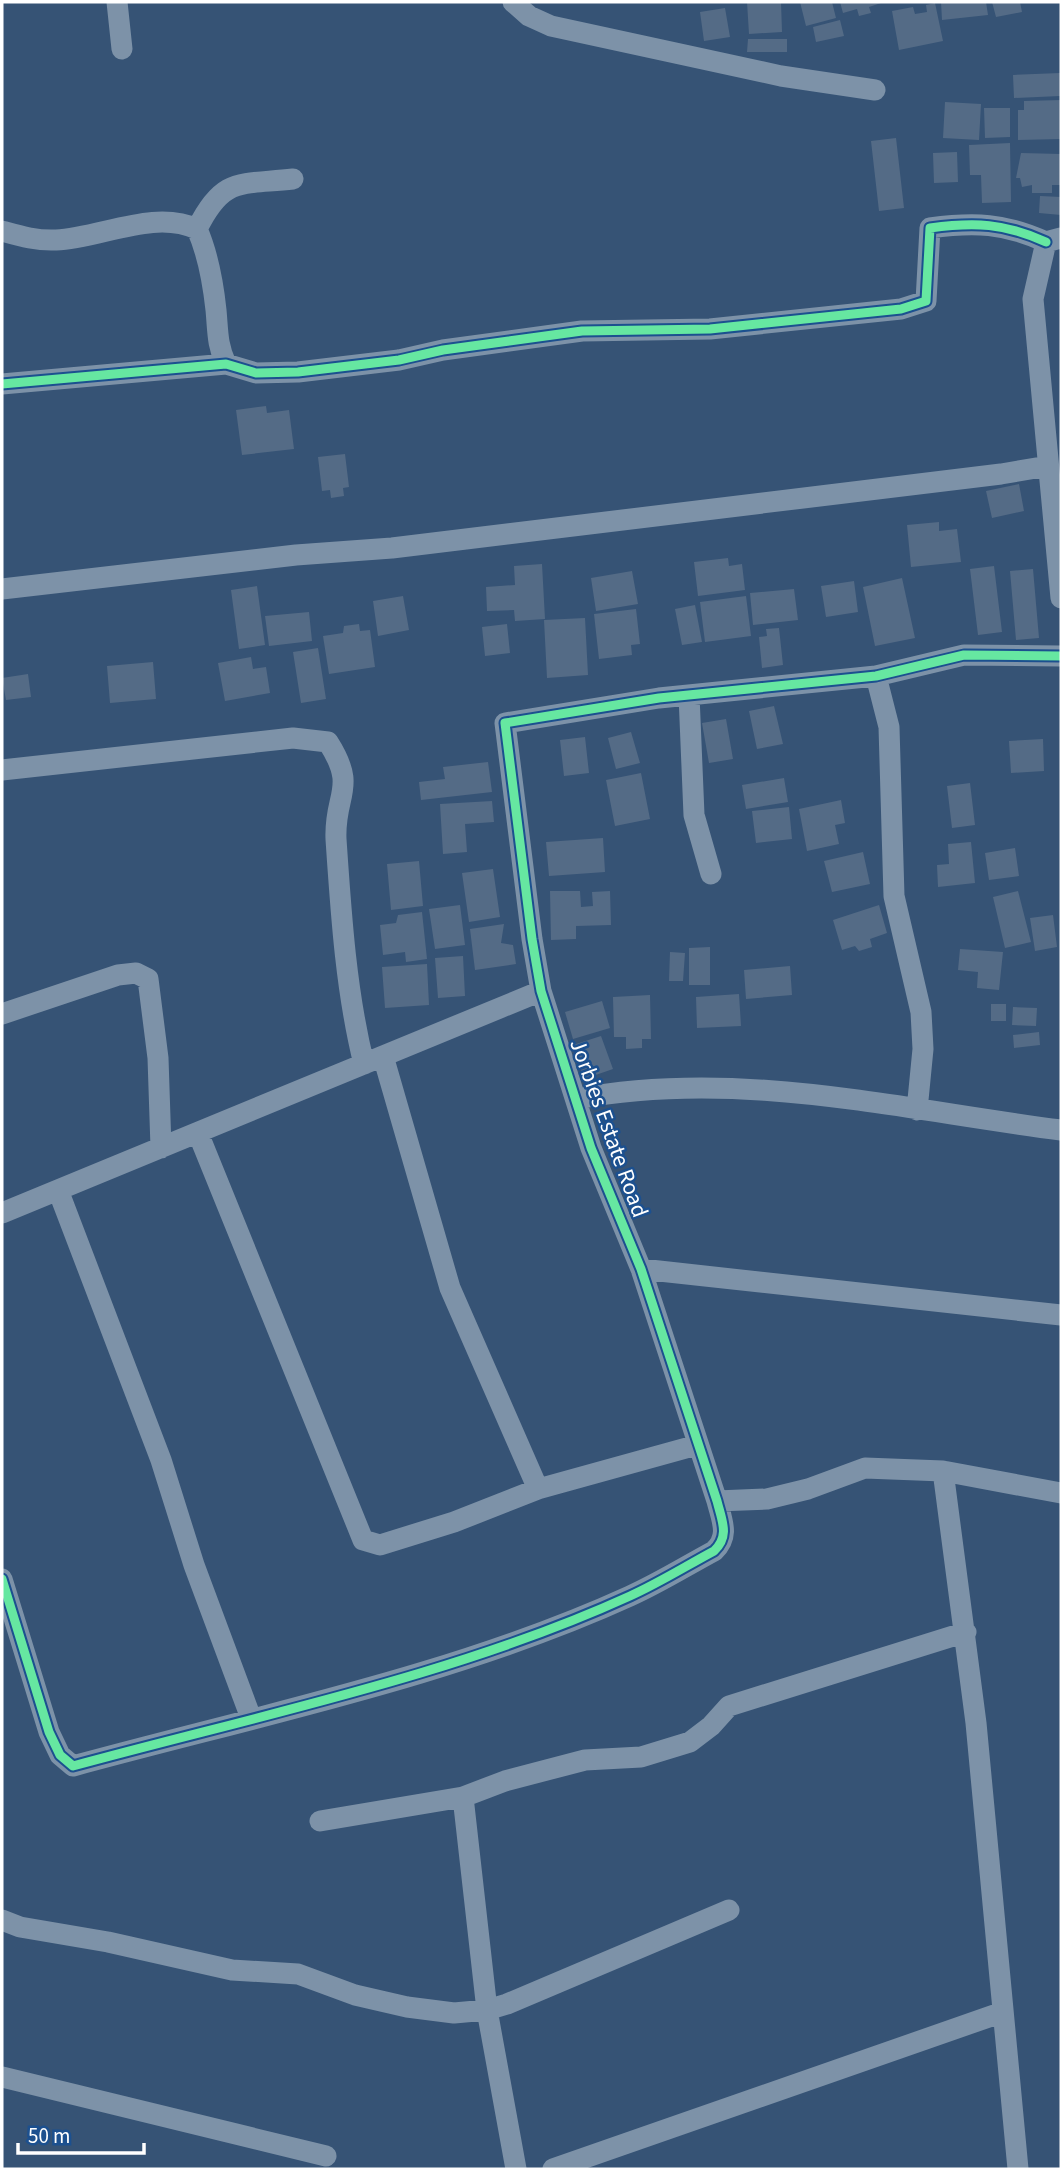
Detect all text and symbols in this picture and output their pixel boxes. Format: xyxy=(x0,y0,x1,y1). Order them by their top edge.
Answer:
street label: Jorbies Estate Road xyxy=(561,1034,657,1222)
scale bar xyxy=(18,2112,144,2156)
text: 50 m xyxy=(28,2121,70,2151)

